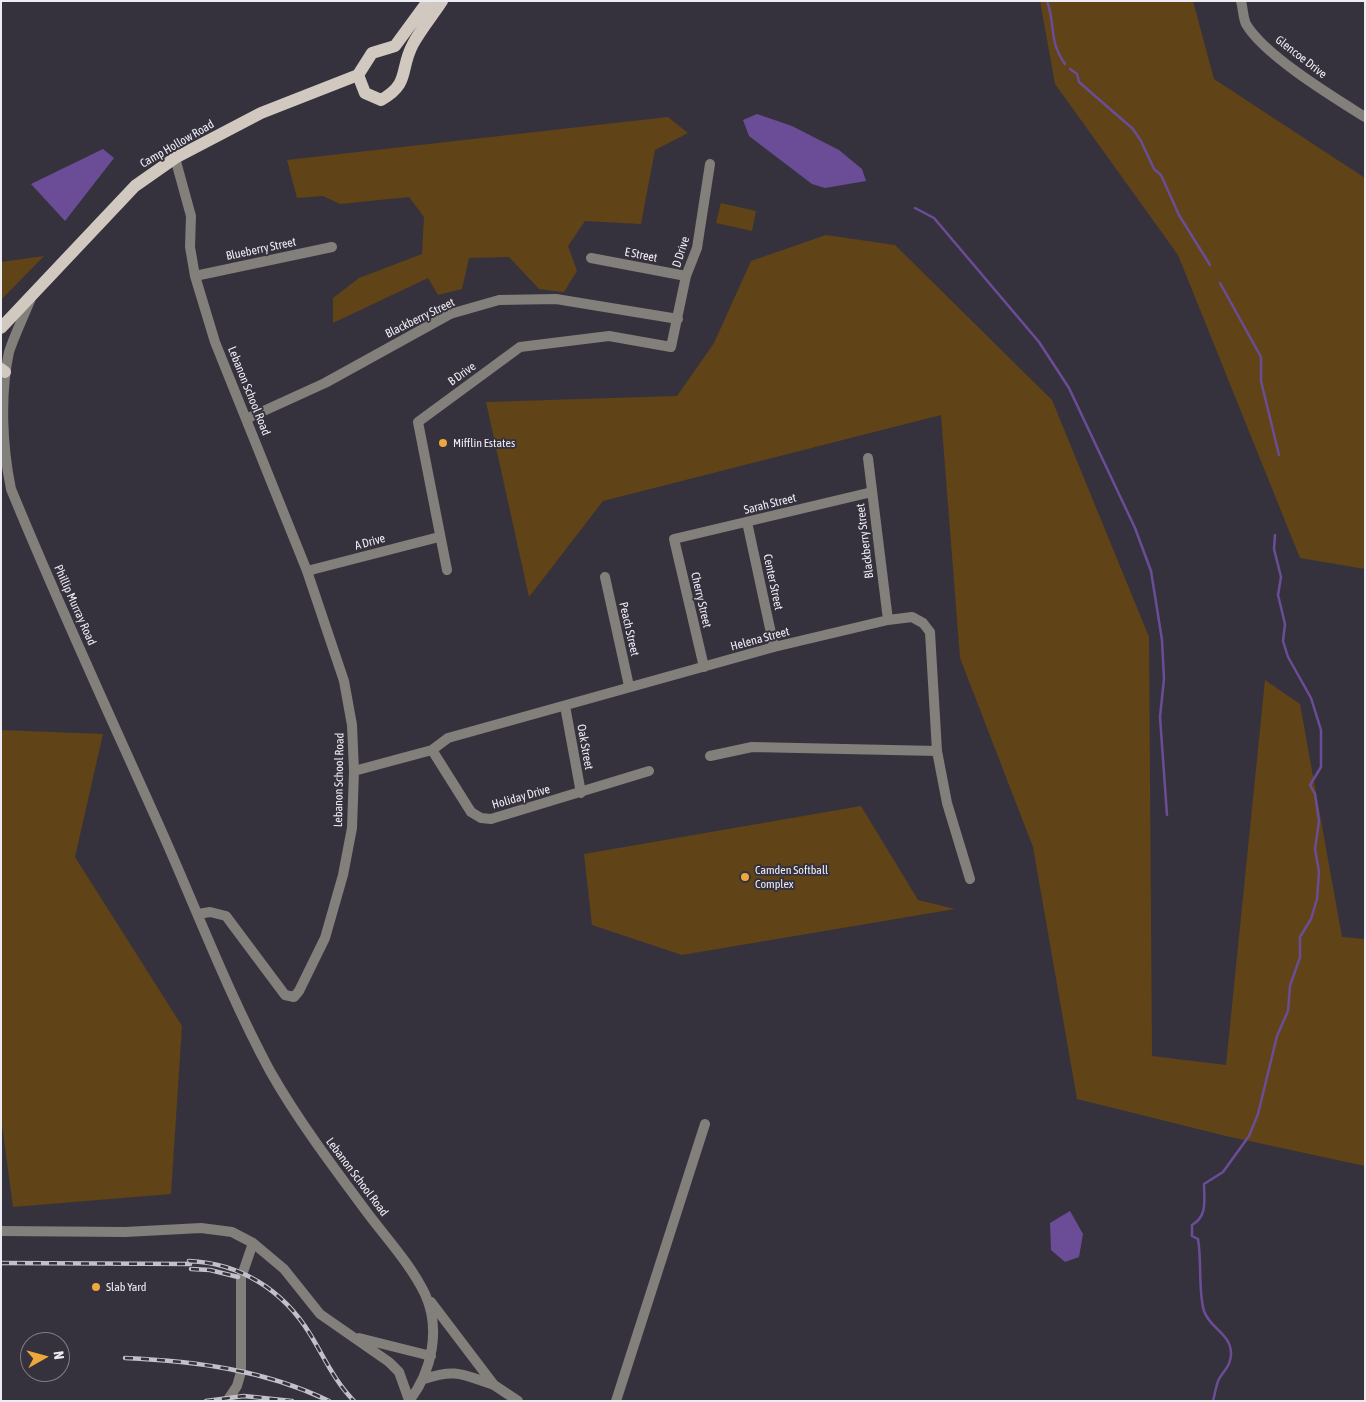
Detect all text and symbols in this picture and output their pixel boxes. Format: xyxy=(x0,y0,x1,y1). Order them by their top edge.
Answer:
street label: Glencoe Drive xyxy=(1272,33,1330,81)
street label: Camp Hollow Road xyxy=(137,117,217,171)
street label: Blueberry Street xyxy=(225,235,297,263)
street label: D Drive xyxy=(669,235,693,269)
street label: E Street xyxy=(623,245,659,265)
street label: Blackberry Street xyxy=(383,295,457,341)
street label: Lebanon School Road xyxy=(225,344,273,438)
street label: B Drive xyxy=(445,359,479,389)
place label: Mifflin Estates xyxy=(453,436,515,450)
marker: Mifflin Estates xyxy=(437,437,449,449)
street label: Sarah Street xyxy=(742,491,798,517)
street label: Blackberry Street xyxy=(853,503,877,579)
street label: A Drive xyxy=(353,531,387,553)
street label: Center Street xyxy=(760,553,786,611)
street label: Phillip Murray Road xyxy=(51,562,99,648)
street label: Cherry Street xyxy=(688,571,714,629)
street label: Peach Street xyxy=(616,601,642,657)
street label: Helena Street xyxy=(729,624,791,654)
street label: Oak Street xyxy=(574,723,596,771)
street label: Lebanon School Road xyxy=(331,733,347,827)
street label: Holiday Drive xyxy=(490,782,552,812)
place label: Camden Softball Complex xyxy=(755,863,828,891)
marker: Camden Softball Complex xyxy=(739,871,751,883)
street label: Lebanon School Road xyxy=(323,1135,391,1219)
place label: Slab Yard xyxy=(106,1280,147,1294)
marker: Slab Yard xyxy=(90,1281,102,1293)
north arrow xyxy=(20,1332,70,1382)
text: N xyxy=(50,1350,67,1360)

